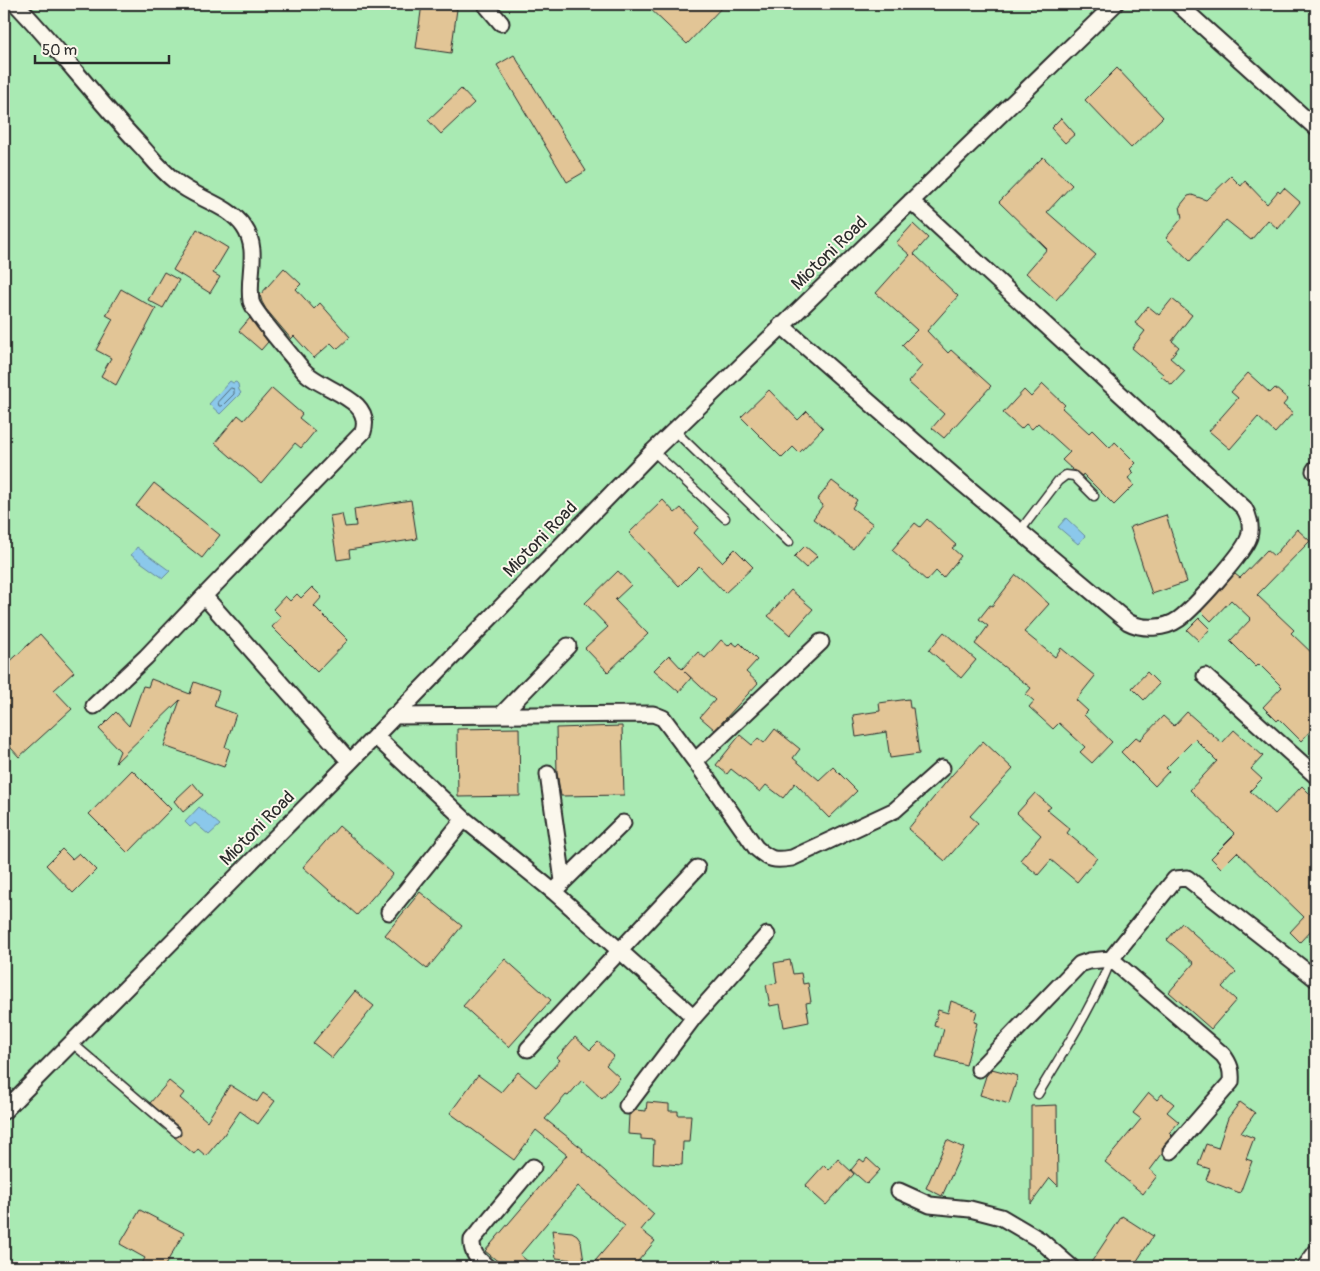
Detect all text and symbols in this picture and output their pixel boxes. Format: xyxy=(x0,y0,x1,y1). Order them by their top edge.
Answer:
scale bar xyxy=(35,32,169,64)
text: 50 m xyxy=(42,41,77,60)
street label: Miotoni Road xyxy=(786,211,872,295)
street label: Miotoni Road xyxy=(498,496,582,582)
street label: Miotoni Road xyxy=(215,786,300,871)

